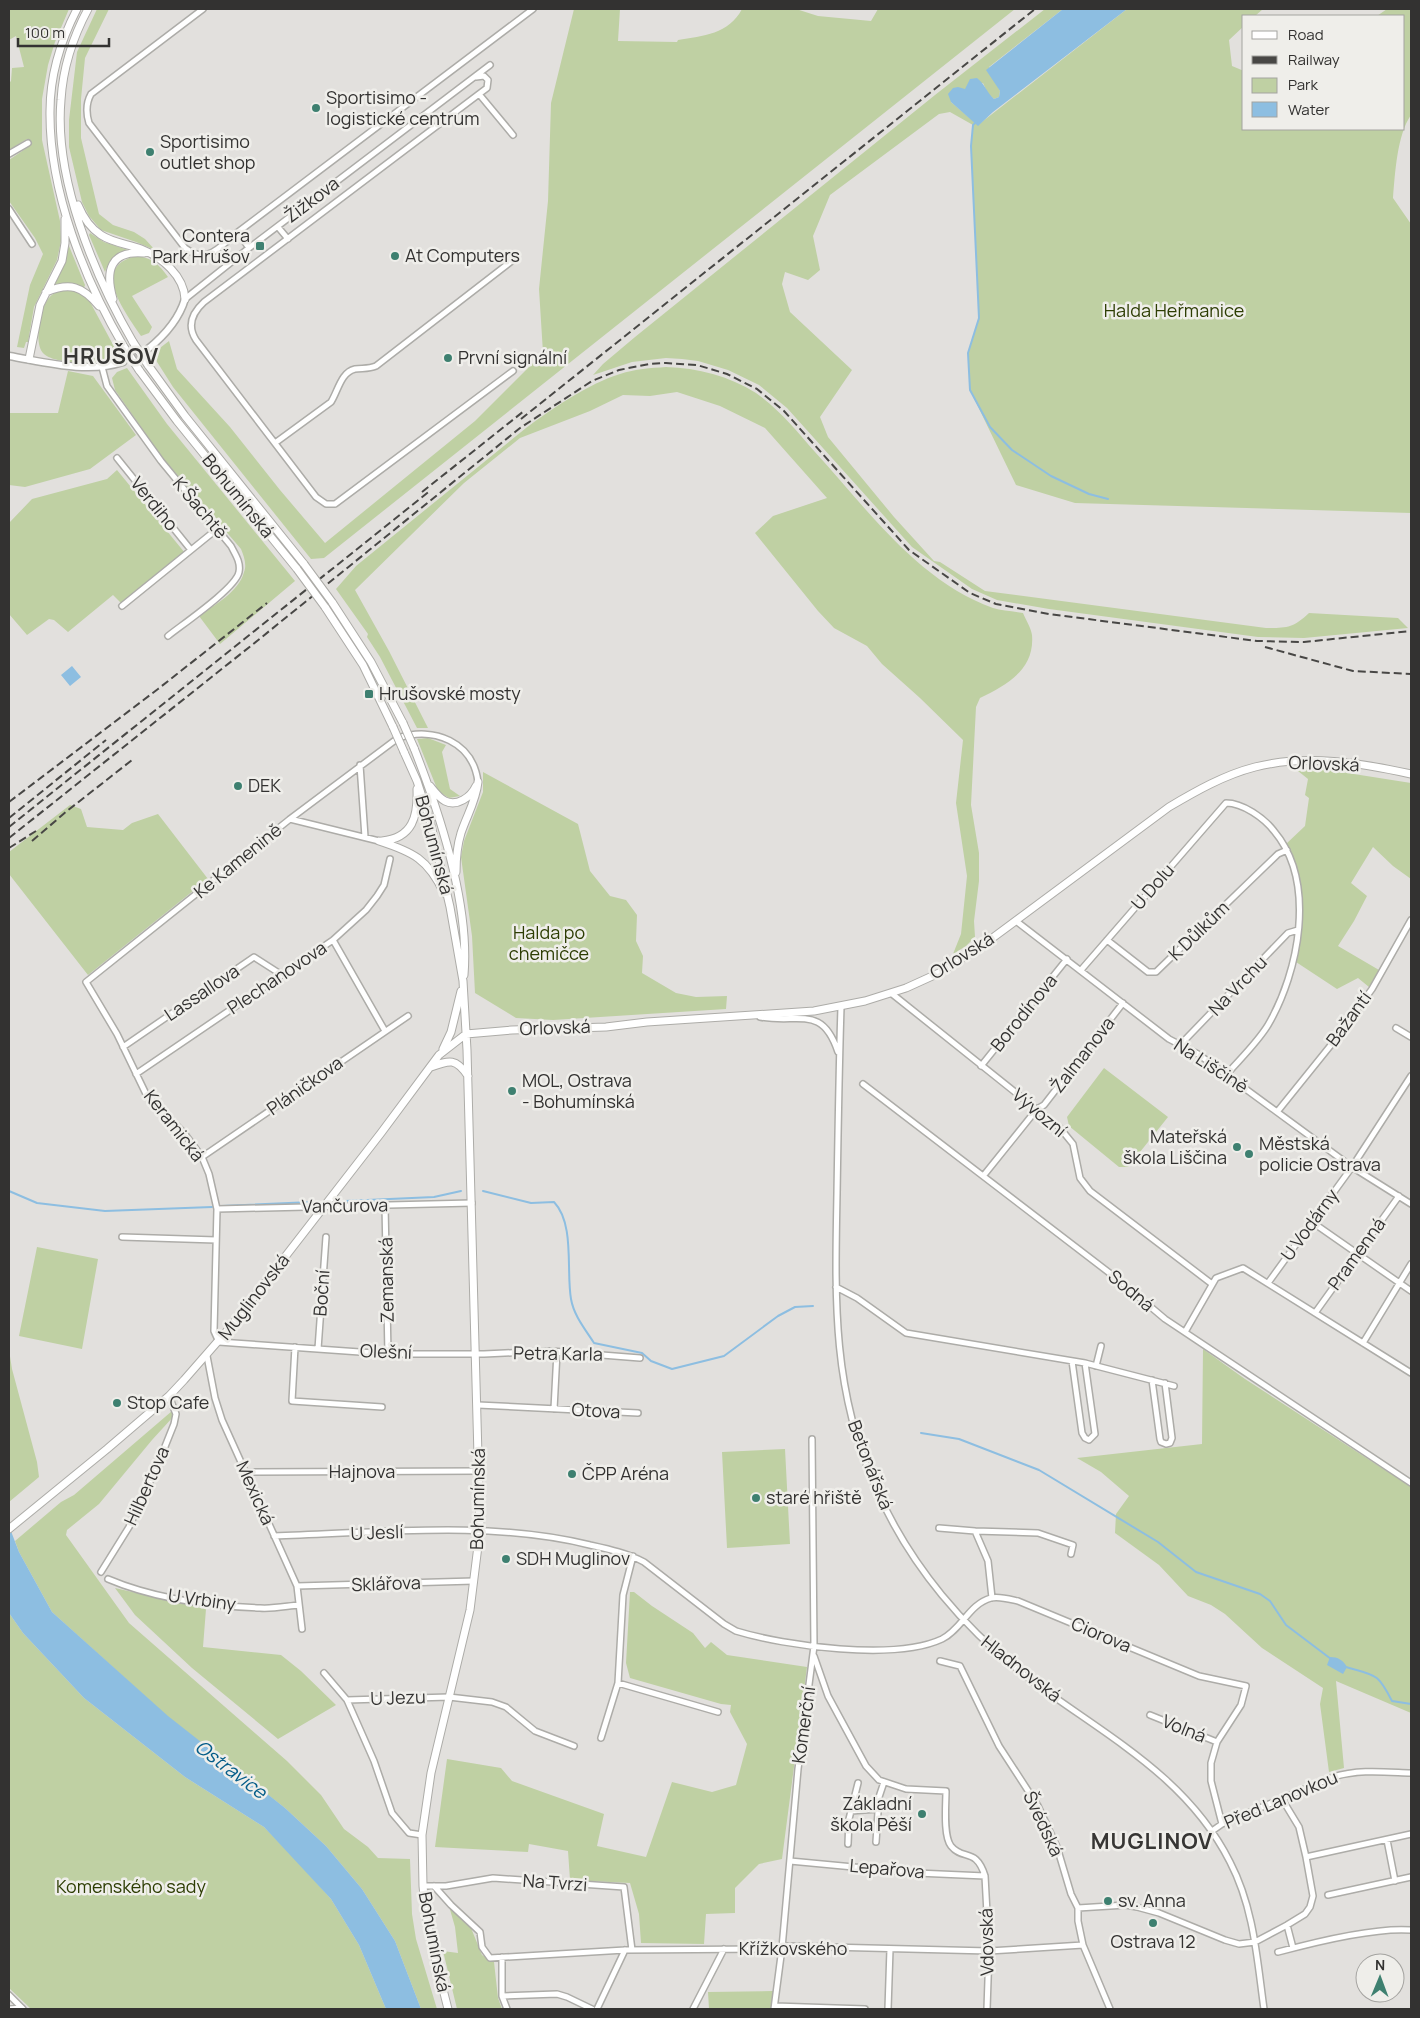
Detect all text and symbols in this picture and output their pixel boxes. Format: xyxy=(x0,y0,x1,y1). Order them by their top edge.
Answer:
scale bar xyxy=(18,15,109,47)
legend xyxy=(1242,15,1405,130)
text: 100 m xyxy=(25,22,65,43)
text: Road xyxy=(1288,24,1324,45)
text: Railway xyxy=(1288,49,1340,70)
text: Park xyxy=(1288,74,1318,95)
place label: Sportisimo - logistické centrum xyxy=(326,85,480,130)
text: Water xyxy=(1288,99,1330,120)
marker: Sportisimo - logistické centrum xyxy=(310,102,322,114)
place label: Sportisimo outlet shop xyxy=(160,129,256,174)
marker: Sportisimo outlet shop xyxy=(144,146,156,158)
street label: Žižkova xyxy=(279,171,344,228)
place label: Contera Park Hrušov xyxy=(152,223,250,268)
marker: Contera Park Hrušov xyxy=(254,240,266,252)
place label: At Computers xyxy=(405,243,520,267)
marker: At Computers xyxy=(389,250,401,262)
park label: Halda Heřmanice xyxy=(1104,298,1244,322)
district label: HRUŠOV xyxy=(63,341,159,371)
place label: První signální xyxy=(458,345,567,369)
marker: První signální xyxy=(442,352,454,364)
street label: Bohumínská xyxy=(197,448,280,542)
street label: Verdiho xyxy=(126,471,184,535)
street label: K Šachtě xyxy=(168,472,234,543)
place label: Hrušovské mosty xyxy=(379,681,521,705)
marker: Hrušovské mosty xyxy=(363,688,375,700)
street label: Orlovská xyxy=(1288,750,1360,776)
place label: DEK xyxy=(248,773,281,797)
marker: DEK xyxy=(232,780,244,792)
street label: Bohumínská xyxy=(410,793,460,897)
street label: Ke Kamenině xyxy=(188,817,286,903)
street label: U Dolu xyxy=(1126,858,1179,915)
street label: K Důlkům xyxy=(1163,895,1234,965)
park label: Halda po chemičce xyxy=(509,920,589,965)
street label: Orlovská xyxy=(925,926,998,984)
street label: Plechanovova xyxy=(222,935,331,1019)
street label: Na Vrchu xyxy=(1203,950,1272,1020)
street label: Lassallova xyxy=(159,958,244,1026)
street label: Borodínova xyxy=(985,969,1062,1056)
street label: Bažantí xyxy=(1320,986,1376,1051)
street label: Žalmanova xyxy=(1045,1012,1119,1097)
street label: Orlovská xyxy=(519,1014,591,1040)
street label: Na Liščině xyxy=(1170,1032,1253,1098)
street label: Pláničkova xyxy=(262,1050,347,1120)
place label: MOL, Ostrava - Bohumínská xyxy=(522,1068,635,1113)
street label: Vývozní xyxy=(1007,1083,1072,1142)
street label: Keramická xyxy=(139,1085,210,1166)
marker: MOL, Ostrava - Bohumínská xyxy=(506,1085,518,1097)
place label: Mateřská škola Liščina xyxy=(1123,1124,1227,1169)
place label: Městská policie Ostrava xyxy=(1259,1131,1381,1176)
marker: Mateřská škola Liščina xyxy=(1231,1141,1243,1153)
marker: Městská policie Ostrava xyxy=(1243,1148,1255,1160)
street label: U Vodárny xyxy=(1275,1183,1344,1265)
street label: Vančurova xyxy=(302,1192,388,1218)
street label: Pramenná xyxy=(1322,1212,1391,1294)
street label: Zemanská xyxy=(373,1237,399,1323)
street label: Muglinovská xyxy=(212,1248,294,1344)
street label: Sodná xyxy=(1104,1264,1160,1316)
street label: Boční xyxy=(307,1269,335,1317)
street label: Olešní xyxy=(360,1338,412,1364)
street label: Petra Karla xyxy=(513,1340,603,1366)
place label: Stop Cafe xyxy=(127,1390,209,1414)
marker: Stop Cafe xyxy=(111,1397,123,1409)
street label: Otova xyxy=(571,1397,621,1423)
street label: Betonářská xyxy=(843,1416,899,1513)
street label: Hilbertova xyxy=(118,1442,174,1529)
street label: Bohumínská xyxy=(464,1448,490,1550)
street label: Mexická xyxy=(231,1457,281,1528)
street label: Hajnova xyxy=(329,1459,395,1483)
place label: ČPP Aréna xyxy=(582,1461,669,1485)
marker: ČPP Aréna xyxy=(566,1468,578,1480)
place label: staré hřiště xyxy=(766,1485,862,1509)
marker: staré hřiště xyxy=(750,1492,762,1504)
street label: U Jeslí xyxy=(350,1519,404,1545)
place label: SDH Muglinov xyxy=(516,1546,630,1570)
marker: SDH Muglinov xyxy=(500,1553,512,1565)
street label: Sklářova xyxy=(351,1570,421,1596)
street label: U Vrbiny xyxy=(167,1582,238,1616)
street label: Ciorova xyxy=(1068,1611,1135,1657)
street label: Hladnovská xyxy=(977,1629,1067,1707)
street label: U Jezu xyxy=(370,1684,426,1710)
street label: Komerční xyxy=(786,1685,820,1765)
street label: Volná xyxy=(1159,1708,1210,1748)
water label: Ostravice xyxy=(190,1734,274,1806)
street label: Před Lanovkou xyxy=(1220,1764,1341,1834)
street label: Švédská xyxy=(1018,1787,1070,1860)
place label: Základní škola Pěší xyxy=(830,1791,912,1836)
marker: Základní škola Pěší xyxy=(916,1808,928,1820)
district label: MUGLINOV xyxy=(1091,1826,1213,1856)
street label: Lepařova xyxy=(849,1853,926,1883)
street label: Na Tvrzi xyxy=(522,1868,588,1896)
park label: Komenského sady xyxy=(56,1874,206,1898)
place label: sv. Anna xyxy=(1118,1888,1186,1912)
street label: Bohumínská xyxy=(414,1890,456,1994)
marker: sv. Anna xyxy=(1102,1895,1114,1907)
street label: Vdovská xyxy=(973,1908,999,1976)
marker: Ostrava 12 xyxy=(1147,1917,1159,1929)
place label: Ostrava 12 xyxy=(1111,1929,1195,1953)
street label: Křížkovského xyxy=(739,1936,847,1960)
north arrow xyxy=(1355,1953,1405,2003)
text: N xyxy=(1375,1955,1385,1974)

